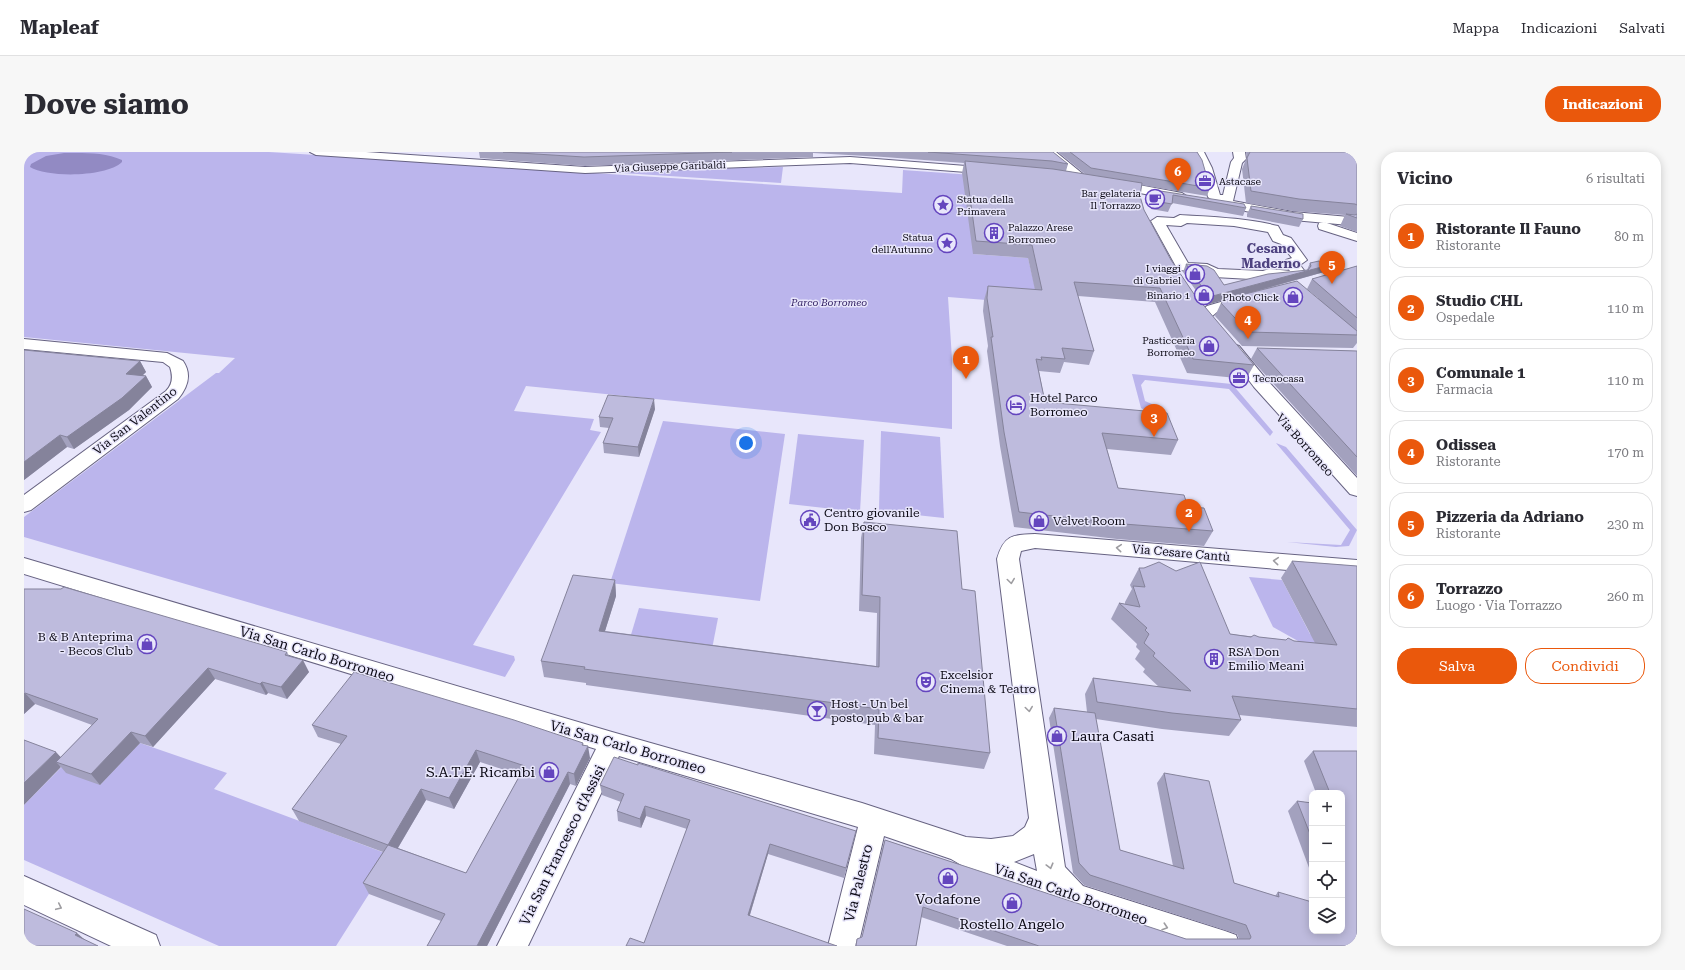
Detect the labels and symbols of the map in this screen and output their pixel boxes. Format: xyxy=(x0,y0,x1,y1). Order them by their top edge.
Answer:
pin: 6 xyxy=(1165,158,1191,191)
street label: Via Giuseppe Garibaldi xyxy=(614,159,726,174)
office icon: Astacase xyxy=(1194,170,1216,192)
place label: Astacase xyxy=(1219,176,1262,187)
place label: Bar gelateria Il Torrazzo xyxy=(1081,188,1142,211)
cafe icon: Bar gelateria Il Torrazzo xyxy=(1144,188,1166,210)
place icon: Statua della Primavera xyxy=(932,194,954,216)
place label: Statua della Primavera xyxy=(957,194,1014,217)
building icon: Palazzo Arese Borromeo xyxy=(983,222,1005,244)
place label: Palazzo Arese Borromeo xyxy=(1008,222,1073,245)
place label: Statua dell'Autunno xyxy=(872,232,934,255)
place icon: Statua dell'Autunno xyxy=(936,232,958,254)
district label: Cesano Maderno xyxy=(1241,241,1301,271)
pin: 5 xyxy=(1319,251,1345,284)
place label: I viaggi di Gabriel xyxy=(1133,263,1181,286)
shop icon: I viaggi di Gabriel xyxy=(1184,263,1206,285)
shop icon: Binario 1 xyxy=(1193,284,1215,306)
shop icon: Photo Click xyxy=(1282,286,1304,308)
place label: Binario 1 xyxy=(1147,290,1190,301)
place label: Photo Click xyxy=(1222,292,1280,303)
park label: Parco Borromeo xyxy=(790,297,867,308)
pin: 4 xyxy=(1235,306,1261,339)
place label: Pasticceria Borromeo xyxy=(1142,335,1196,358)
shop icon: Pasticceria Borromeo xyxy=(1198,335,1220,357)
pin: 1 xyxy=(953,346,979,379)
office icon: Tecnocasa xyxy=(1228,367,1250,389)
place label: Tecnocasa xyxy=(1253,373,1304,384)
street label: Via San Valentino xyxy=(90,384,180,458)
place label: Hotel Parco Borromeo xyxy=(1030,391,1098,419)
hotel icon: Hotel Parco Borromeo xyxy=(1005,394,1027,416)
pin: 3 xyxy=(1141,404,1167,437)
street label: Via Borromeo xyxy=(1273,411,1337,479)
your location xyxy=(736,433,756,453)
pin: 2 xyxy=(1176,499,1202,532)
place label: Centro giovanile Don Bosco xyxy=(824,506,920,534)
public building icon: Centro giovanile Don Bosco xyxy=(799,509,821,531)
shop icon: Velvet Room xyxy=(1028,510,1050,532)
place label: Velvet Room xyxy=(1053,514,1126,528)
street label: Via Cesare Cantù xyxy=(1131,542,1231,564)
one-way arrow xyxy=(1116,543,1122,552)
one-way arrow xyxy=(1273,557,1279,566)
one-way arrow xyxy=(1006,578,1015,584)
street label: Via San Carlo Borromeo xyxy=(238,623,396,685)
place label: B & B Anteprima - Becos Club xyxy=(38,630,133,658)
shop icon: B & B Anteprima - Becos Club xyxy=(136,633,158,655)
place label: RSA Don Emilio Meani xyxy=(1228,645,1304,673)
building icon: RSA Don Emilio Meani xyxy=(1203,648,1225,670)
place label: Excelsior Cinema & Teatro xyxy=(940,668,1036,696)
theatre icon: Excelsior Cinema & Teatro xyxy=(915,671,937,693)
place label: Host - Un bel posto pub & bar xyxy=(831,697,924,725)
bar icon: Host - Un bel posto pub & bar xyxy=(806,700,828,722)
one-way arrow xyxy=(1024,706,1033,712)
street label: Via San Carlo Borromeo xyxy=(548,717,708,777)
shop icon: Laura Casati xyxy=(1046,725,1068,747)
place label: Laura Casati xyxy=(1071,728,1155,744)
shop icon: S.A.T.E. Ricambi xyxy=(538,761,560,783)
street label: Via San Francesco d'Assisi xyxy=(516,762,608,928)
place label: S.A.T.E. Ricambi xyxy=(426,764,536,780)
street label: Via Palestro xyxy=(841,842,875,924)
street label: Via San Carlo Borromeo xyxy=(992,860,1150,928)
one-way arrow xyxy=(1045,862,1054,869)
shop icon: Vodafone xyxy=(937,867,959,889)
place label: Vodafone xyxy=(916,891,981,907)
shop icon: Rostello Angelo xyxy=(1001,892,1023,914)
one-way arrow xyxy=(55,902,63,910)
place label: Rostello Angelo xyxy=(959,916,1065,932)
one-way arrow xyxy=(1161,922,1168,931)

